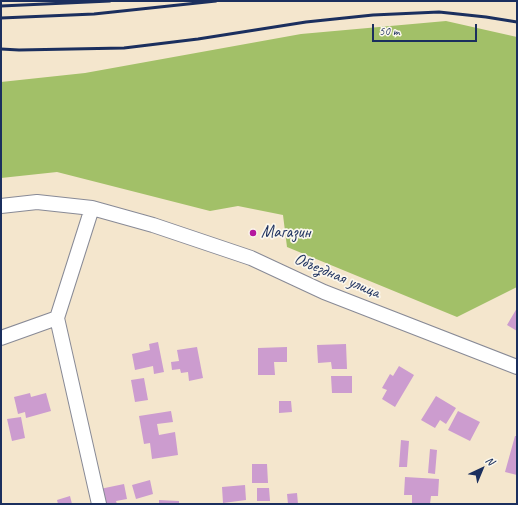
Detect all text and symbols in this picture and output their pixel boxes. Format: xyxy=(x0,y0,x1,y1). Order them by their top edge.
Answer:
scale bar xyxy=(374,16,479,42)
text: 50 m xyxy=(379,23,399,39)
place label: Магазин xyxy=(261,223,311,243)
marker: Магазин xyxy=(248,228,258,238)
street label: Объездная улица xyxy=(291,249,383,303)
north arrow xyxy=(462,449,502,489)
text: N xyxy=(483,453,498,468)

